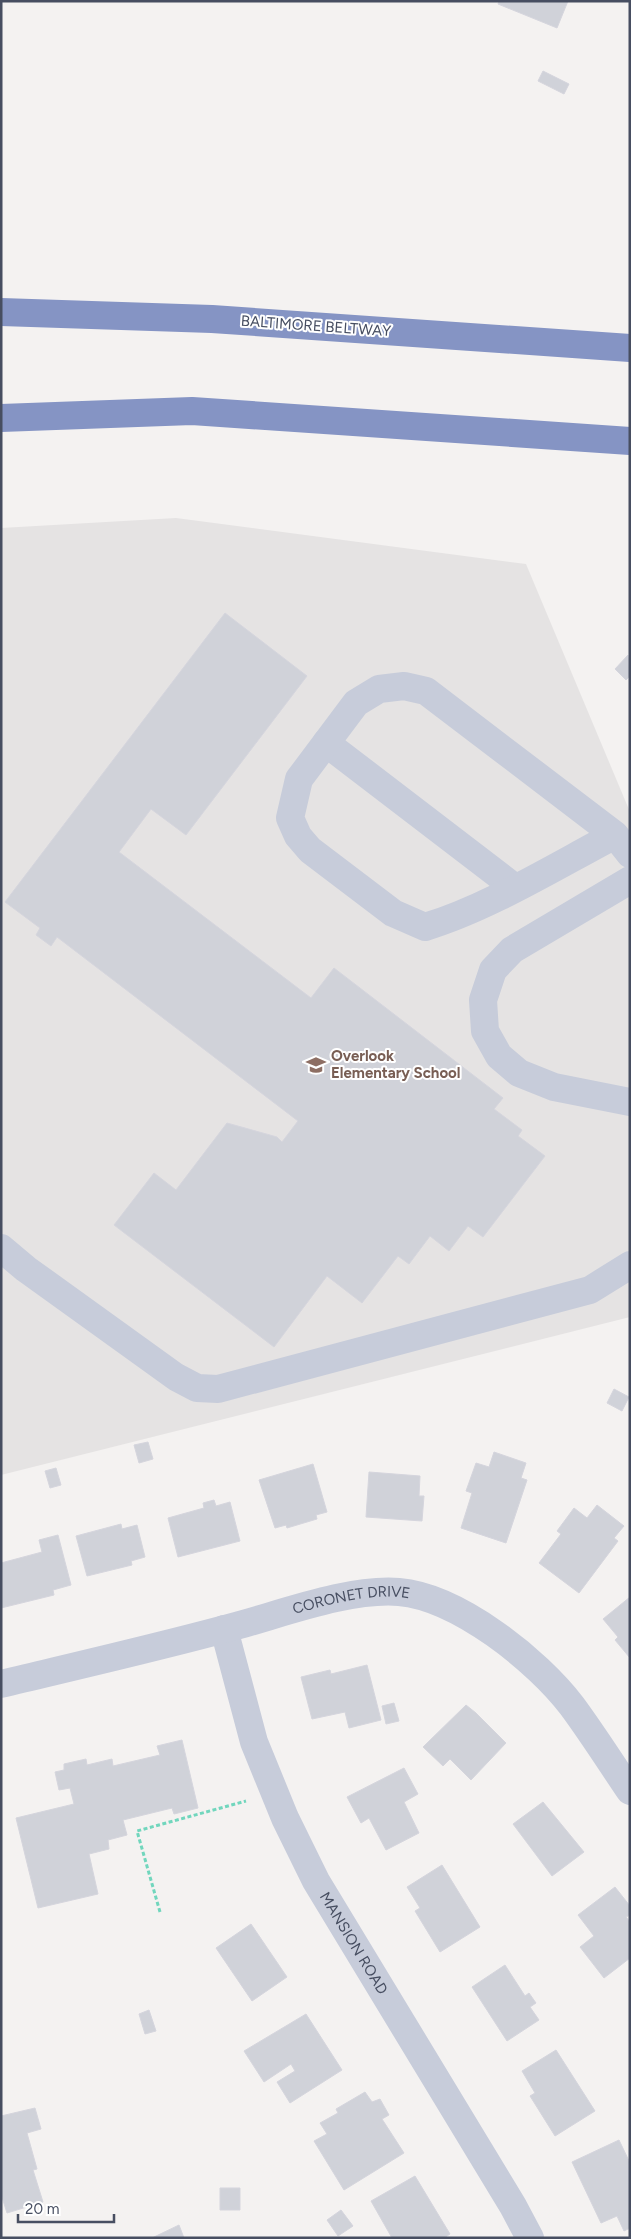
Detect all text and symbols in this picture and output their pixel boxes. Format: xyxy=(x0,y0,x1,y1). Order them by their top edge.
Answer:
street label: BALTIMORE BELTWAY xyxy=(240,312,392,340)
place label: Overlook Elementary School xyxy=(331,1047,461,1082)
school or university icon: Overlook Elementary School xyxy=(305,1054,327,1076)
street label: CORONET DRIVE xyxy=(290,1583,411,1618)
street label: MANSION ROAD xyxy=(316,1889,392,1998)
scale bar xyxy=(18,2192,114,2224)
text: 20 m xyxy=(25,2200,59,2218)

